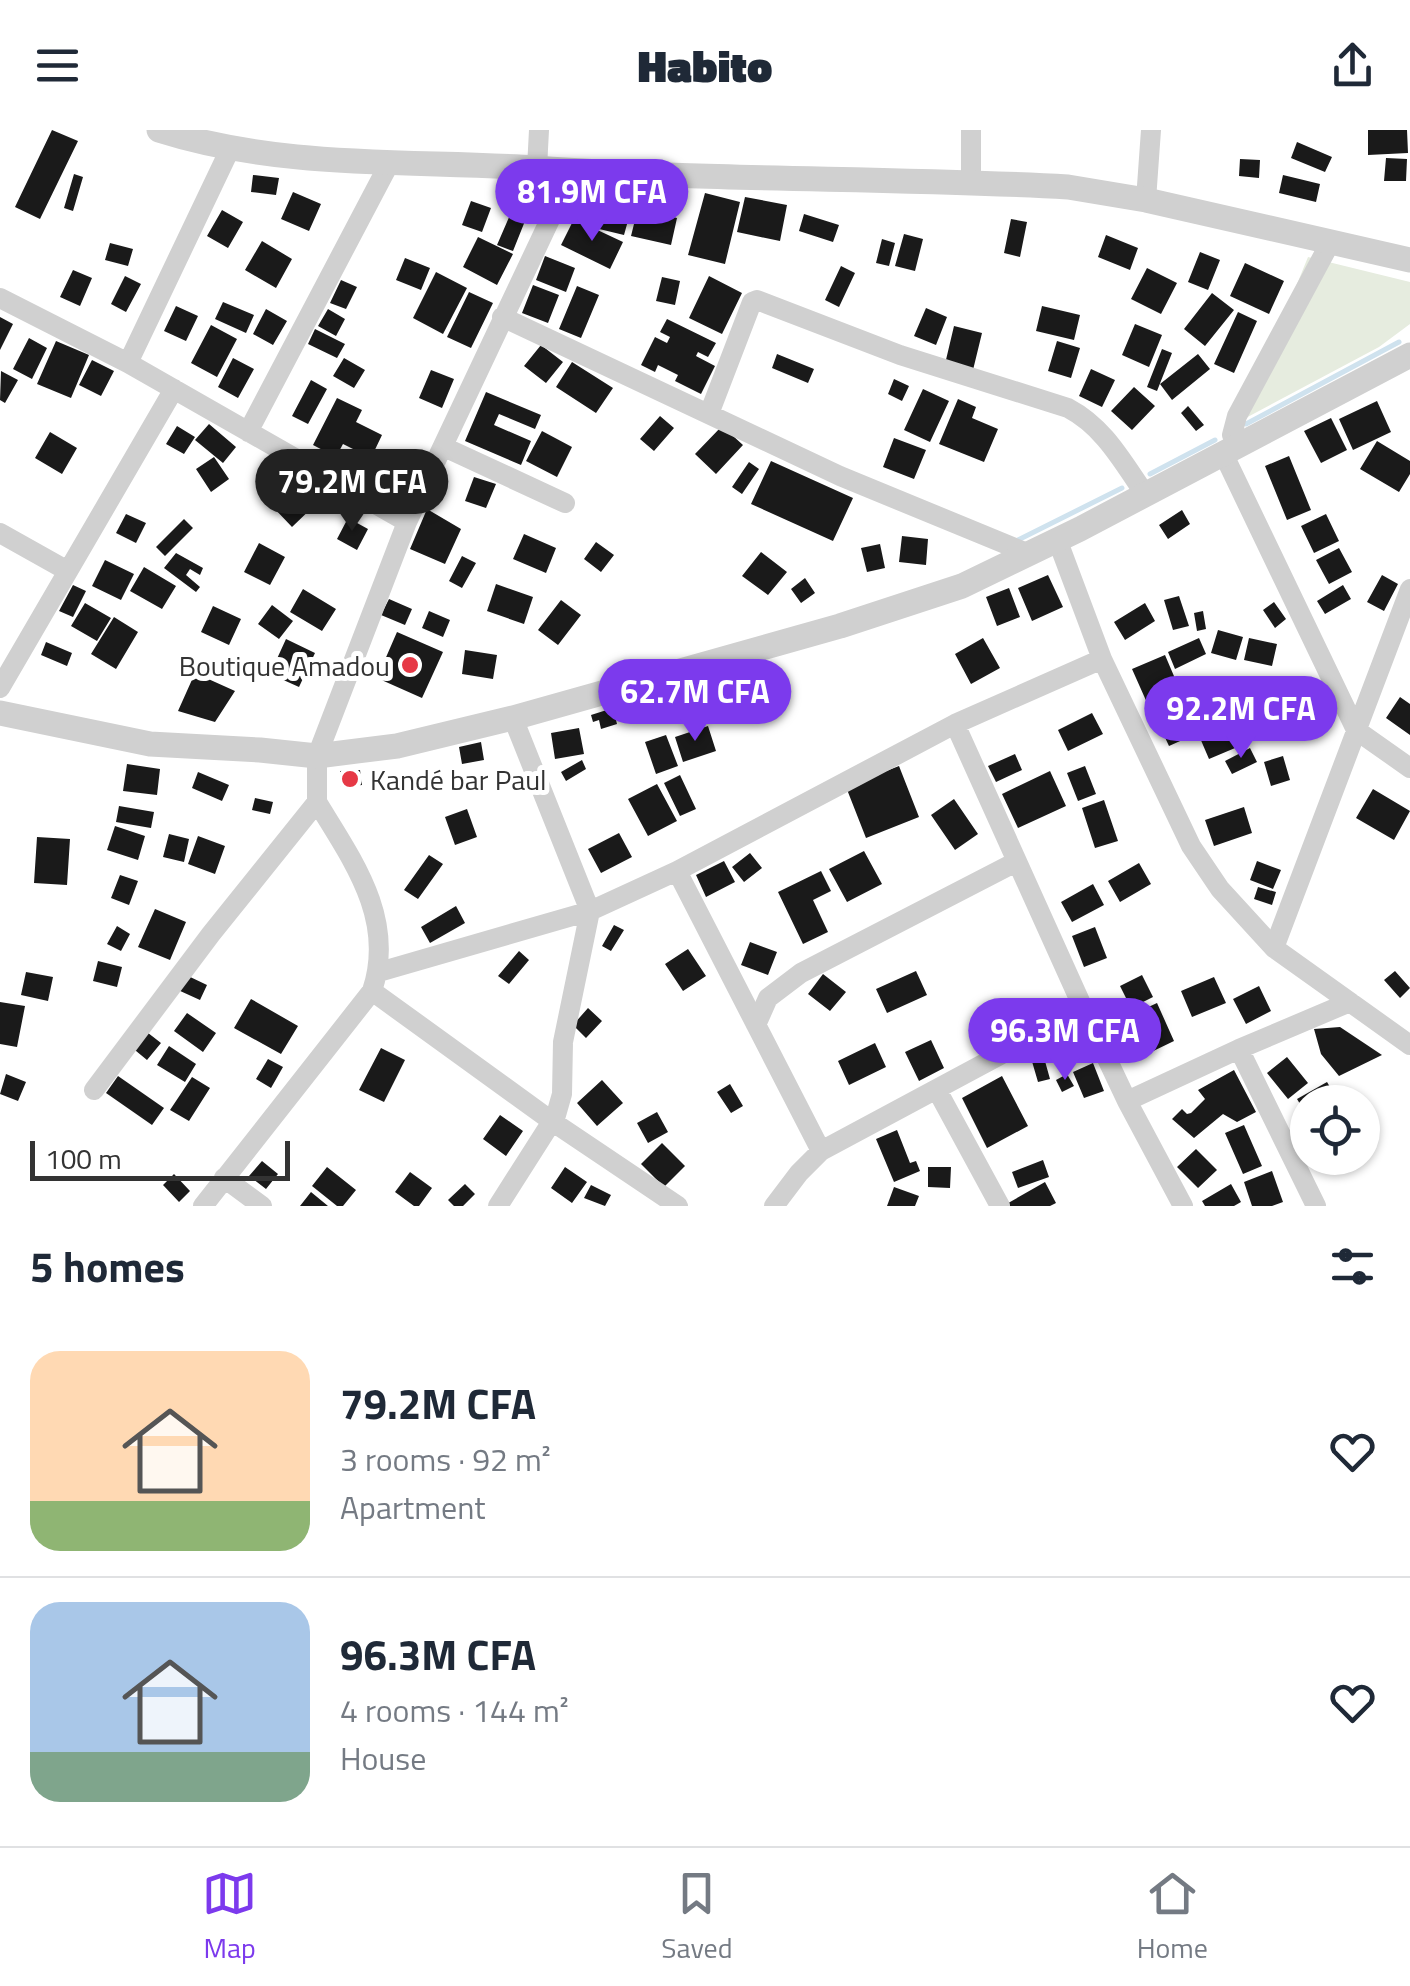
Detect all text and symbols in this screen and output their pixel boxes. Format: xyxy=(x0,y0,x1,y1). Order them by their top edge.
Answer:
text: Habito xyxy=(638,31,772,99)
icon: menu xyxy=(30,38,85,93)
icon: share xyxy=(1325,38,1380,93)
pin: 81.9M CFA xyxy=(478,159,706,244)
text: 81.9M CFA xyxy=(517,167,667,215)
pin: 79.2M CFA xyxy=(238,449,466,534)
text: 79.2M CFA xyxy=(277,457,427,505)
place label: Boutique Amadou xyxy=(179,644,390,687)
marker: Boutique Amadou xyxy=(399,654,421,676)
pin: 62.7M CFA xyxy=(581,659,809,744)
text: 62.7M CFA xyxy=(620,667,770,715)
pin: 92.2M CFA xyxy=(1127,676,1355,761)
text: 92.2M CFA xyxy=(1166,684,1316,732)
place label: Kandé bar Paul xyxy=(370,758,547,801)
marker: Kandé bar Paul xyxy=(339,768,361,790)
pin: 96.3M CFA xyxy=(951,998,1179,1083)
text: 96.3M CFA xyxy=(990,1006,1140,1054)
map controls xyxy=(1290,1085,1380,1175)
button: locate xyxy=(1290,1085,1380,1175)
scale bar xyxy=(30,1136,290,1180)
text: 100 m xyxy=(45,1137,122,1180)
text: 5 homes xyxy=(30,1234,185,1298)
icon: filters xyxy=(1325,1239,1380,1294)
text: 79.2M CFA xyxy=(340,1371,536,1435)
icon: home xyxy=(110,1391,230,1511)
icon: heart xyxy=(1325,1424,1380,1479)
text: 3 rooms · 92 m² xyxy=(340,1435,551,1483)
text: Apartment xyxy=(340,1483,486,1531)
text: 96.3M CFA xyxy=(340,1622,536,1686)
icon: home xyxy=(110,1642,230,1762)
icon: heart xyxy=(1325,1675,1380,1730)
text: 4 rooms · 144 m² xyxy=(340,1686,569,1734)
text: House xyxy=(340,1734,426,1782)
tab: Map xyxy=(202,1866,257,1969)
tab: Saved xyxy=(661,1866,733,1969)
tab: Home xyxy=(1137,1866,1208,1969)

